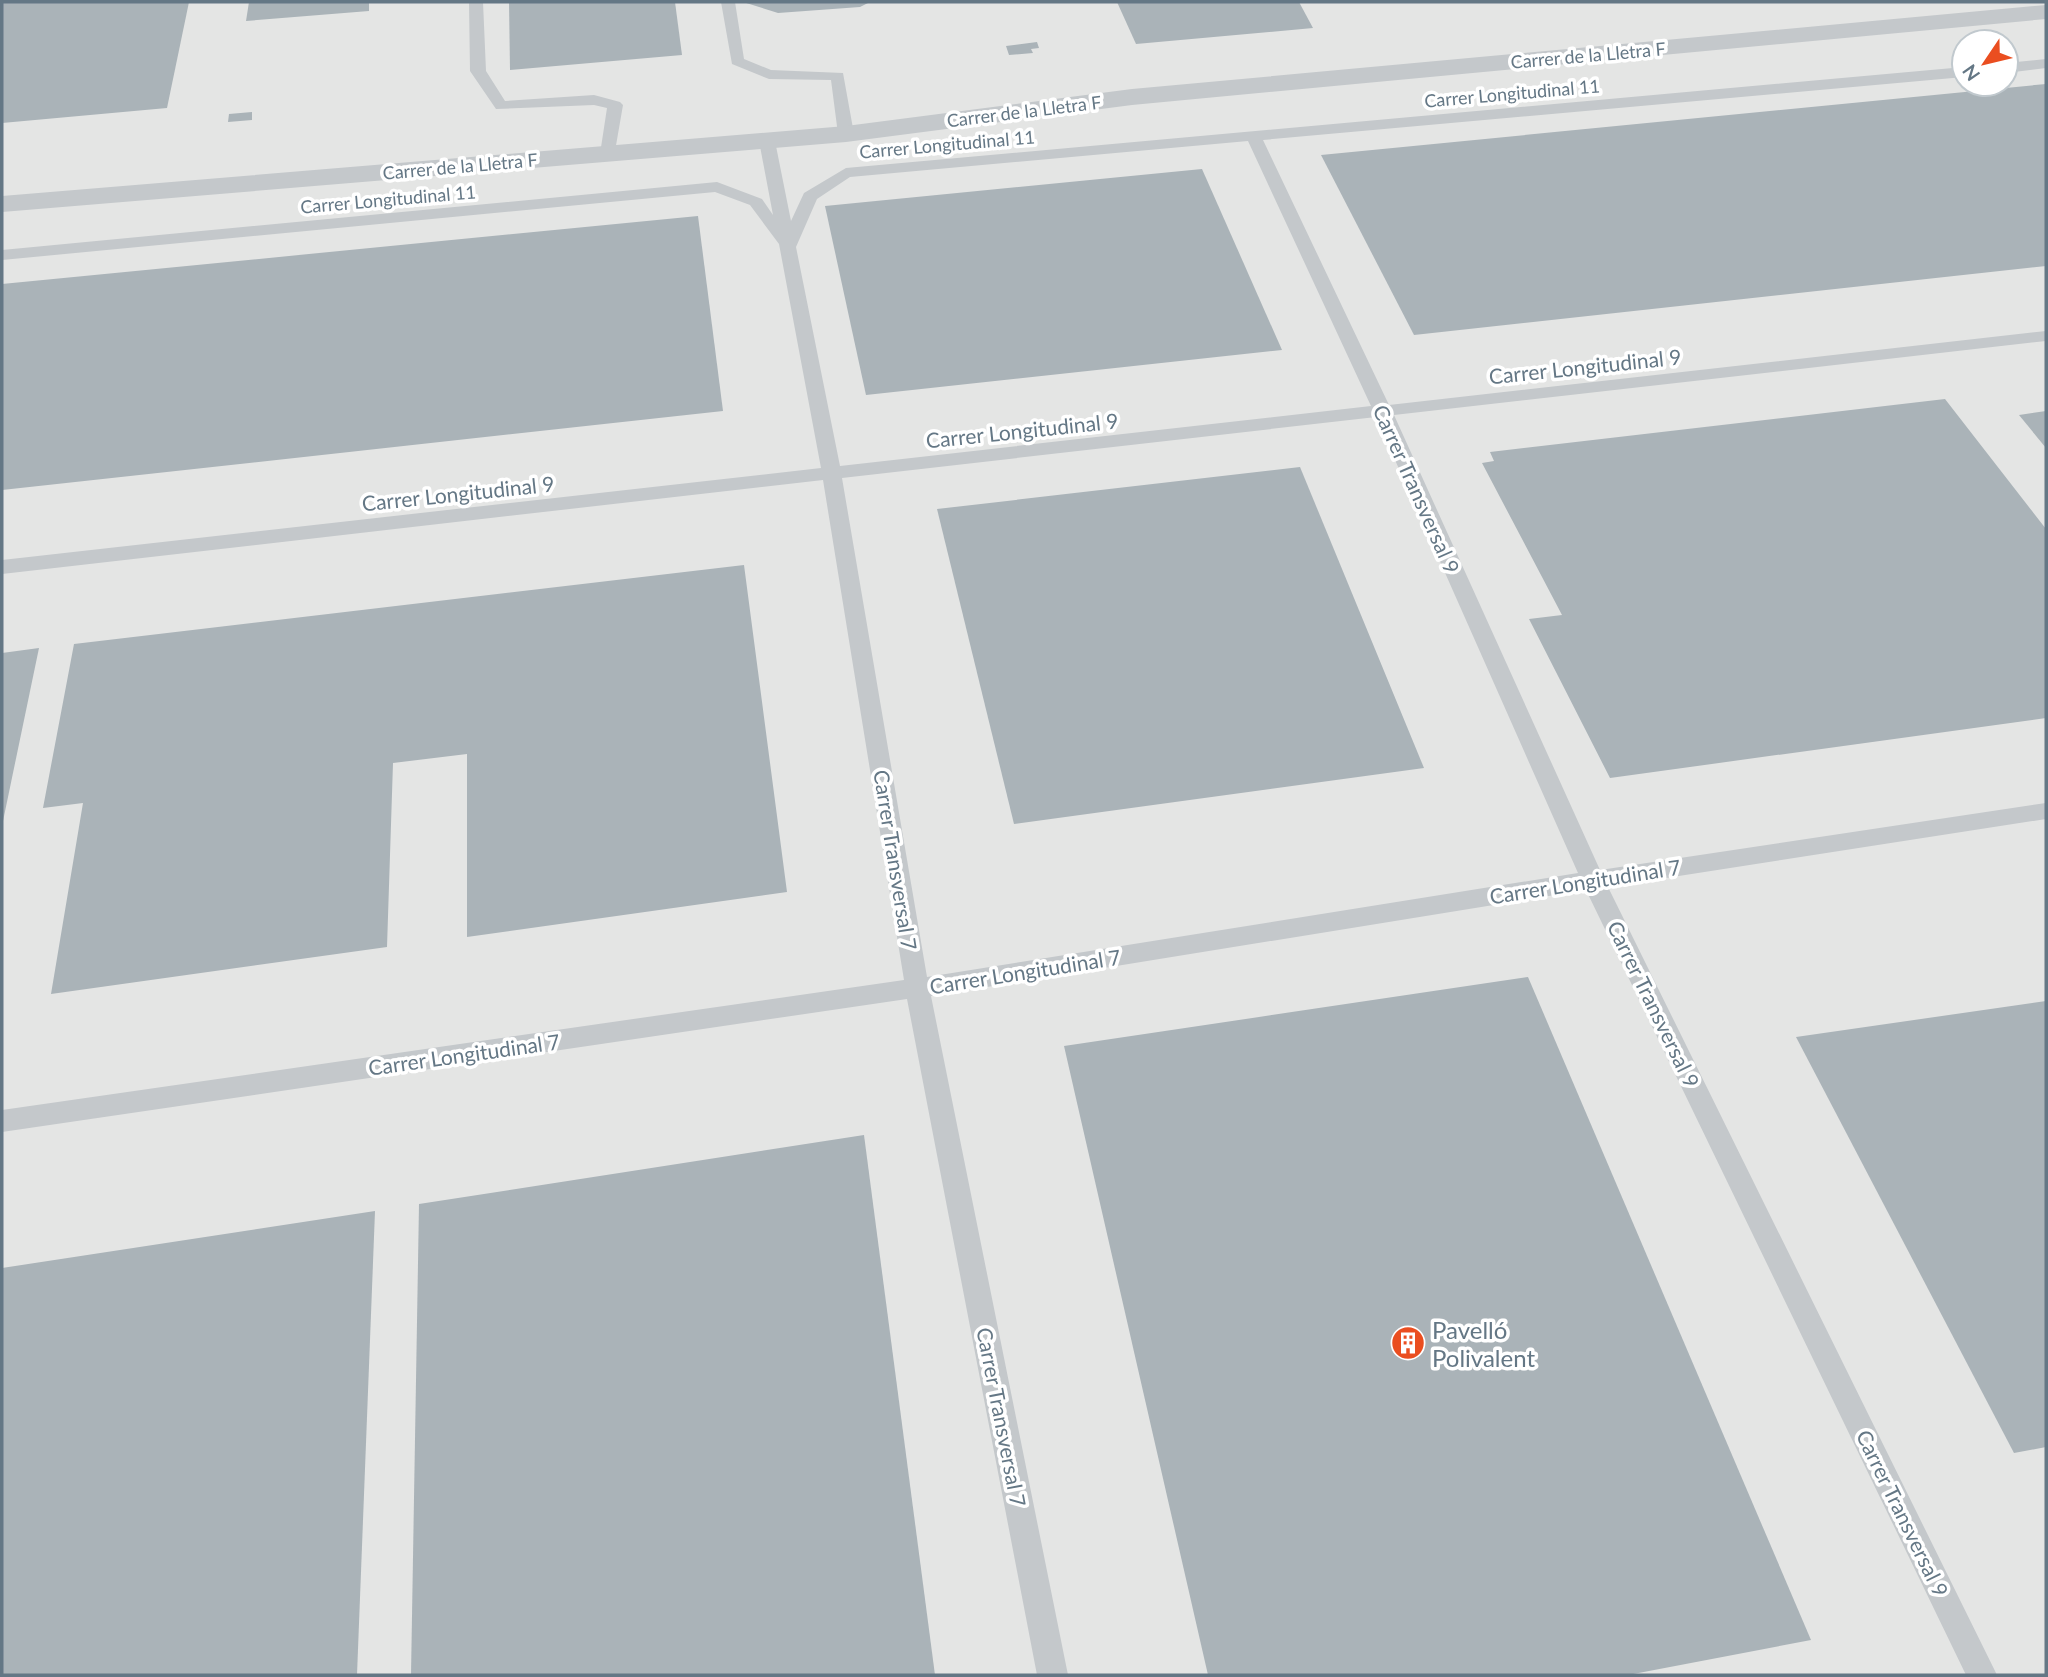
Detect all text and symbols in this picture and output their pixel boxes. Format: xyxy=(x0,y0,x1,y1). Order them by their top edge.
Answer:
north arrow xyxy=(1950,28,2020,98)
street label: Carrer de la Lletra F xyxy=(1510,37,1666,73)
text: N xyxy=(1957,60,1984,86)
street label: Carrer Longitudinal 11 xyxy=(1423,74,1601,112)
street label: Carrer de la Lletra F xyxy=(945,91,1103,131)
street label: Carrer Longitudinal 11 xyxy=(858,125,1036,163)
street label: Carrer de la Lletra F xyxy=(382,148,538,184)
street label: Carrer Longitudinal 11 xyxy=(299,180,477,218)
street label: Carrer Longitudinal 9 xyxy=(1488,343,1682,389)
street label: Carrer Transversal 9 xyxy=(1369,401,1465,577)
street label: Carrer Longitudinal 9 xyxy=(925,407,1119,453)
street label: Carrer Longitudinal 9 xyxy=(361,470,555,516)
street label: Carrer Transversal 7 xyxy=(869,768,923,952)
street label: Carrer Longitudinal 7 xyxy=(1488,854,1682,908)
street label: Carrer Transversal 9 xyxy=(1603,917,1705,1091)
street label: Carrer Longitudinal 7 xyxy=(928,944,1122,998)
street label: Carrer Longitudinal 7 xyxy=(367,1028,561,1080)
place label: Pavelló Polivalent xyxy=(1432,1315,1535,1372)
building icon: Pavelló Polivalent xyxy=(1389,1324,1427,1362)
street label: Carrer Transversal 7 xyxy=(972,1325,1032,1509)
street label: Carrer Transversal 9 xyxy=(1852,1426,1954,1600)

